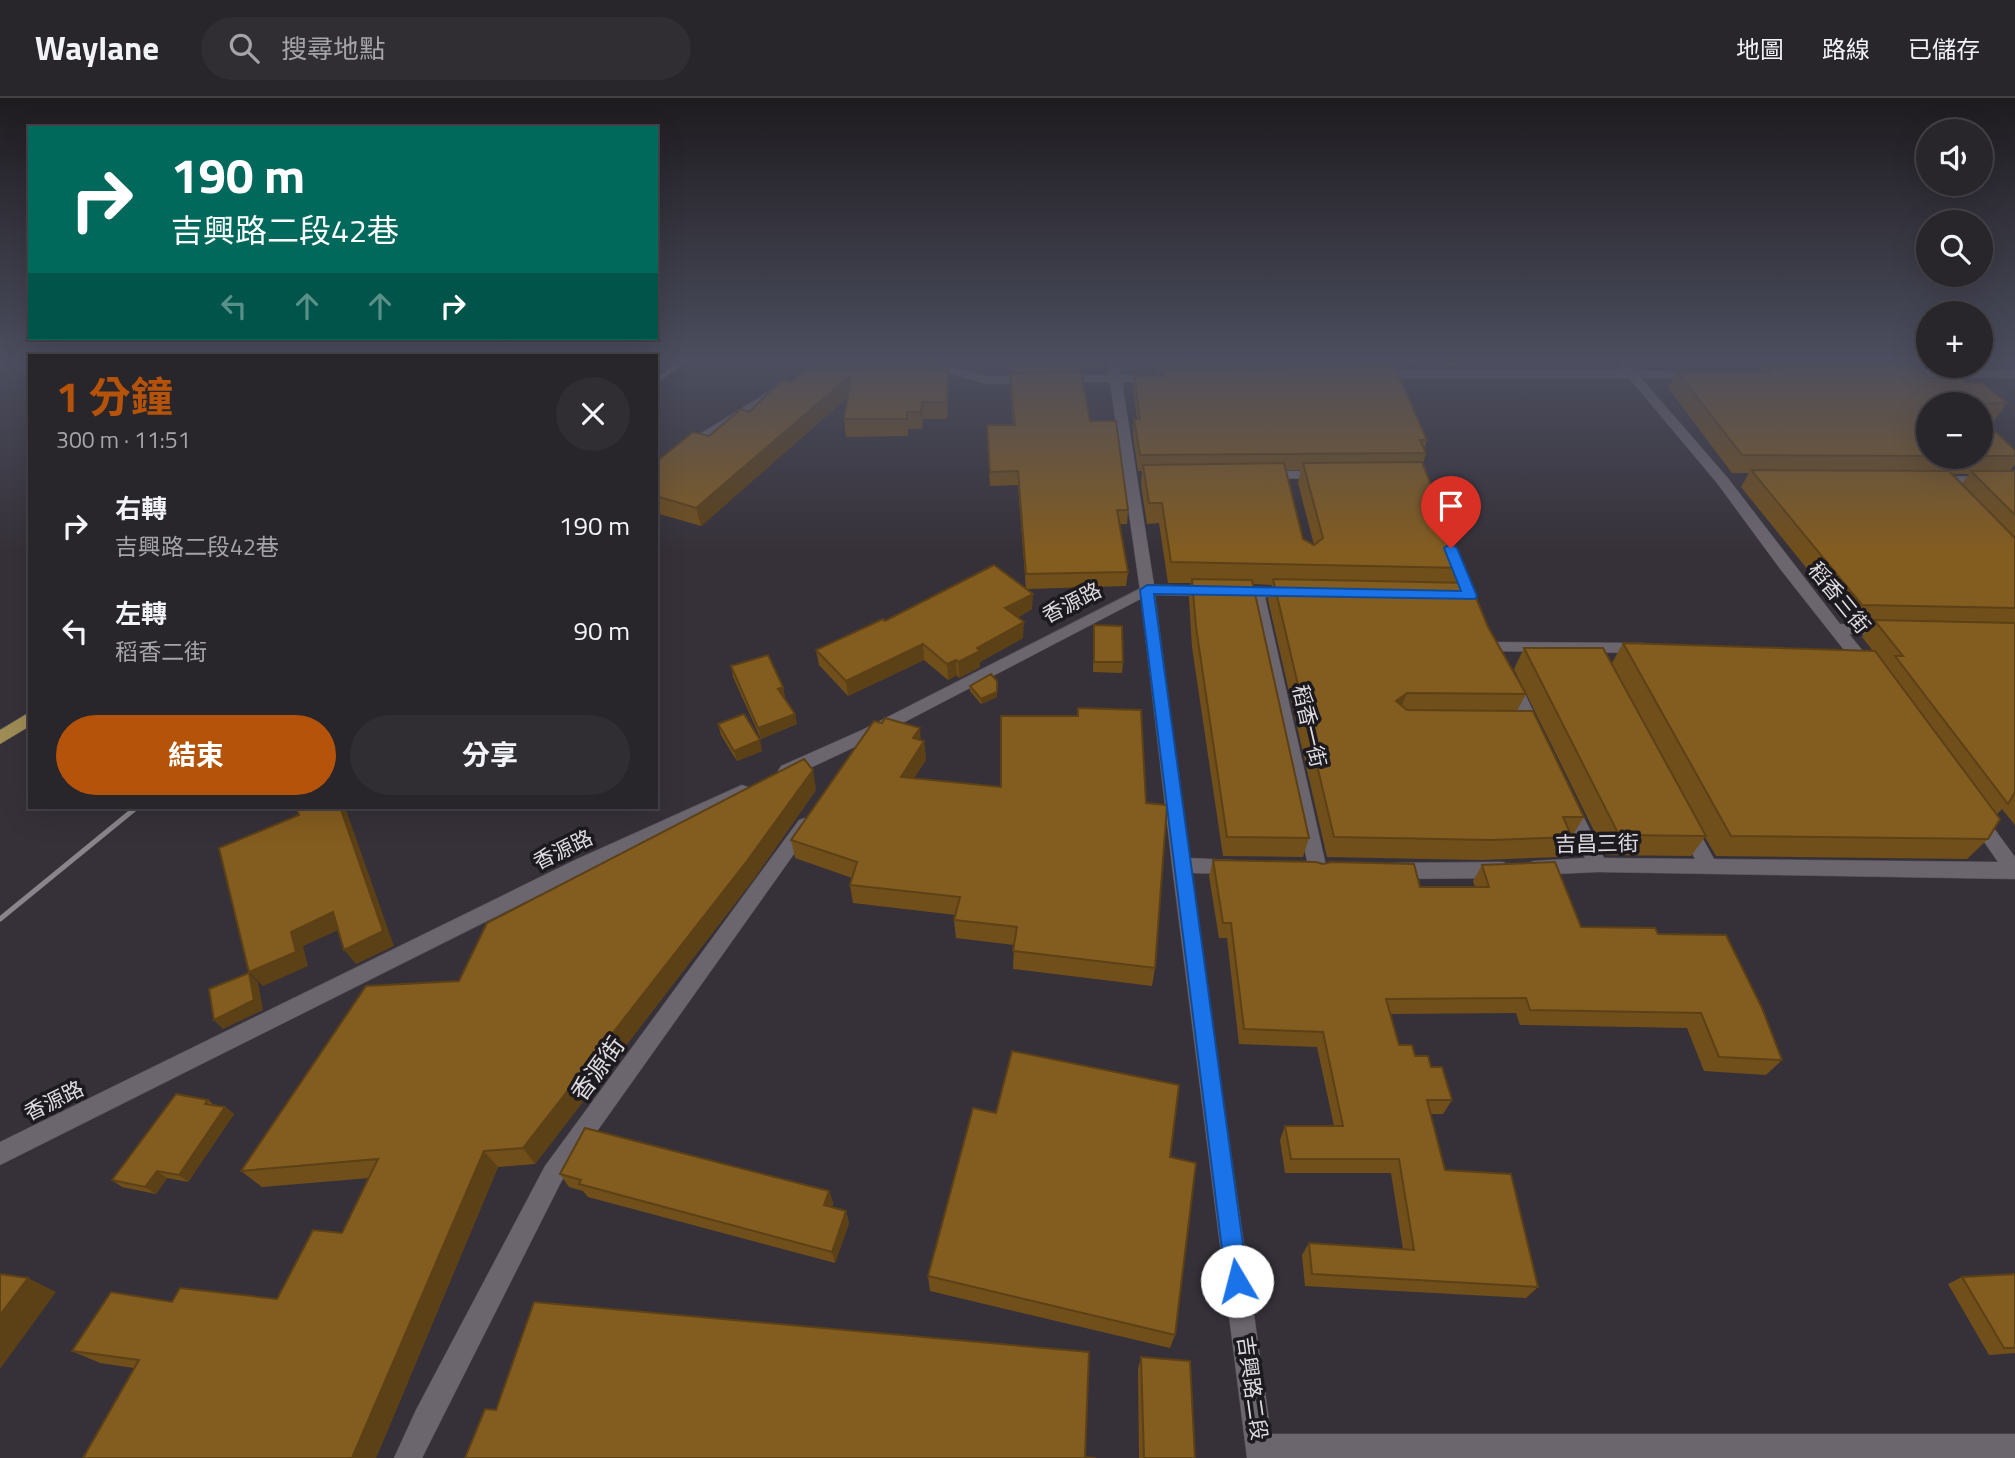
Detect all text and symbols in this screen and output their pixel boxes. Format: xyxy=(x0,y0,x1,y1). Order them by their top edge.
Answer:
search box xyxy=(201,17,691,80)
text: Waylane xyxy=(35,23,159,73)
icon: search xyxy=(225,29,263,67)
text: 搜尋地點 xyxy=(281,29,385,68)
text: 地圖 xyxy=(1736,31,1784,67)
text: 路線 xyxy=(1822,31,1870,67)
text: 已儲存 xyxy=(1908,31,1980,67)
map controls xyxy=(1916,119,1993,469)
button: sound xyxy=(1916,119,1993,196)
text: 190 m xyxy=(171,137,305,212)
icon: right xyxy=(56,154,147,245)
text: 吉興路二段42巷 xyxy=(171,206,399,254)
button: search xyxy=(1916,210,1993,287)
icon: left xyxy=(215,287,253,325)
icon: ahead xyxy=(288,287,326,325)
icon: ahead xyxy=(361,287,399,325)
icon: right xyxy=(434,287,472,325)
button: + xyxy=(1916,301,1993,378)
text: 1 分鐘 xyxy=(56,364,173,428)
button: close xyxy=(556,377,630,451)
button: − xyxy=(1916,392,1993,469)
text: 300 m · 11:51 xyxy=(56,422,191,457)
pin xyxy=(1421,476,1481,548)
icon: arrive xyxy=(1432,487,1470,525)
text: 右轉 xyxy=(115,489,167,528)
text: 190 m xyxy=(559,506,630,545)
icon: right xyxy=(56,507,94,545)
text: 吉興路二段42巷 xyxy=(115,529,279,564)
street label: 稻香三街 xyxy=(1801,555,1879,640)
street label: 香源路 xyxy=(1036,574,1107,631)
text: 左轉 xyxy=(115,594,167,633)
text: 90 m xyxy=(573,611,630,650)
icon: left xyxy=(56,612,94,650)
text: 稻香二街 xyxy=(115,634,207,669)
street label: 稻香一街 xyxy=(1285,681,1335,770)
button: 結束 xyxy=(56,715,336,795)
button: 分享 xyxy=(350,715,630,795)
street label: 香源路 xyxy=(527,821,598,877)
street label: 吉昌三街 xyxy=(1555,826,1639,860)
street label: 香源街 xyxy=(561,1029,633,1108)
street label: 香源路 xyxy=(18,1072,89,1128)
position arrow xyxy=(1200,1244,1274,1318)
street label: 吉興路二段 xyxy=(1230,1334,1276,1442)

